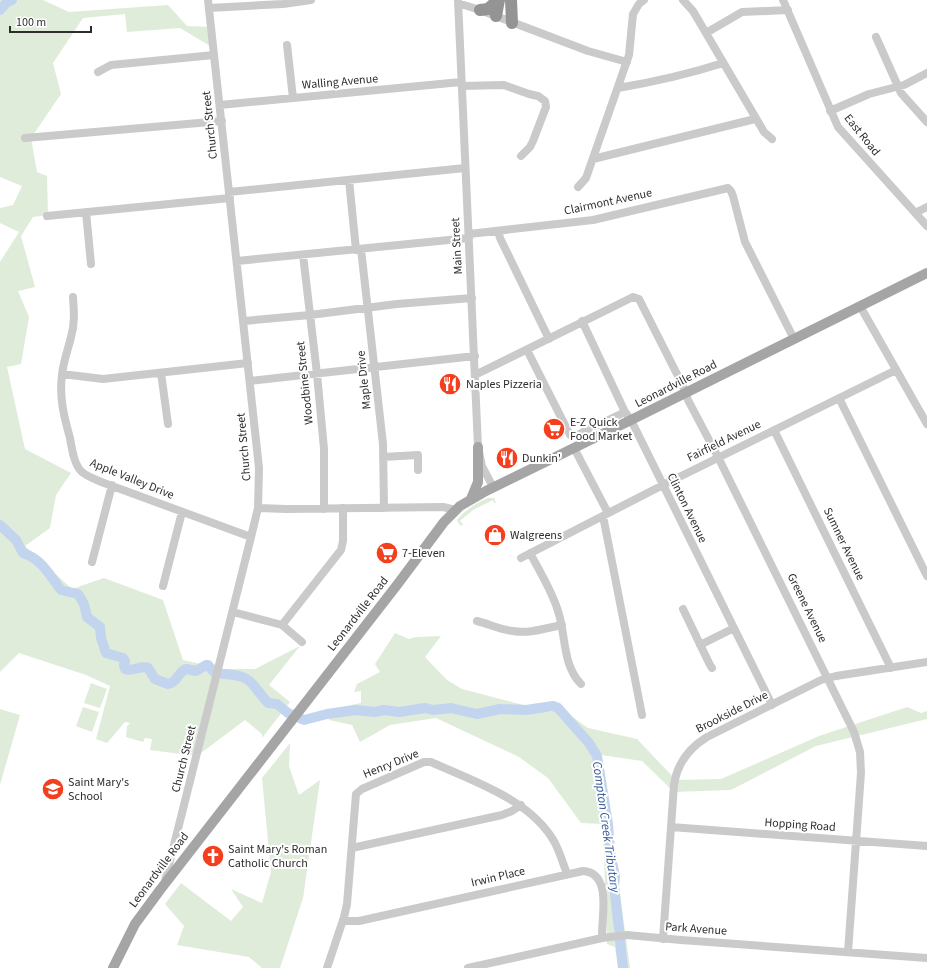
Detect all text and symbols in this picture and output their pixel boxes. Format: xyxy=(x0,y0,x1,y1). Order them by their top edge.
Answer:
scale bar xyxy=(10,8,91,34)
text: 100 m xyxy=(16,14,46,31)
street label: Walling Avenue xyxy=(301,70,379,94)
street label: Church Street xyxy=(198,90,222,160)
street label: East Road xyxy=(840,110,884,160)
street label: Clairmont Avenue xyxy=(562,184,654,220)
street label: Main Street xyxy=(447,217,467,275)
street label: Woodbine Street xyxy=(292,341,318,425)
street label: Maple Drive xyxy=(352,350,376,410)
street label: Leonardville Road xyxy=(632,356,720,412)
restaurant icon: Naples Pizzeria xyxy=(437,371,463,397)
place label: Naples Pizzeria xyxy=(466,376,542,393)
street label: Church Street xyxy=(233,412,255,482)
place label: E-Z Quick Food Market xyxy=(570,414,632,445)
supermarket icon: E-Z Quick Food Market xyxy=(541,416,567,442)
street label: Fairfield Avenue xyxy=(684,416,764,466)
restaurant icon: Dunkin' xyxy=(494,445,520,471)
place label: Dunkin' xyxy=(522,450,561,467)
street label: Apple Valley Drive xyxy=(87,454,177,504)
street label: Clinton Avenue xyxy=(663,470,711,546)
street label: Sumner Avenue xyxy=(819,505,869,583)
shop icon: Walgreens xyxy=(482,522,508,548)
place label: Walgreens xyxy=(510,527,562,544)
supermarket icon: 7-Eleven xyxy=(374,540,400,566)
place label: 7-Eleven xyxy=(402,545,445,562)
street label: Greene Avenue xyxy=(783,570,831,646)
street label: Leonardville Road xyxy=(324,573,392,655)
street label: Brookside Drive xyxy=(693,686,771,738)
street label: Church Street xyxy=(167,724,201,794)
street label: Henry Drive xyxy=(361,745,421,783)
water label: Compton Creek Tributary xyxy=(588,760,624,895)
place label: Saint Mary's School xyxy=(68,774,129,805)
school or university icon: Saint Mary's School xyxy=(40,776,66,802)
street label: Hopping Road xyxy=(764,814,836,836)
street label: Leonardville Road xyxy=(125,829,193,911)
place label: Saint Mary's Roman Catholic Church xyxy=(228,841,327,872)
church icon: Saint Mary's Roman Catholic Church xyxy=(200,843,226,869)
street label: Irwin Place xyxy=(469,863,527,891)
street label: Park Avenue xyxy=(665,918,727,940)

